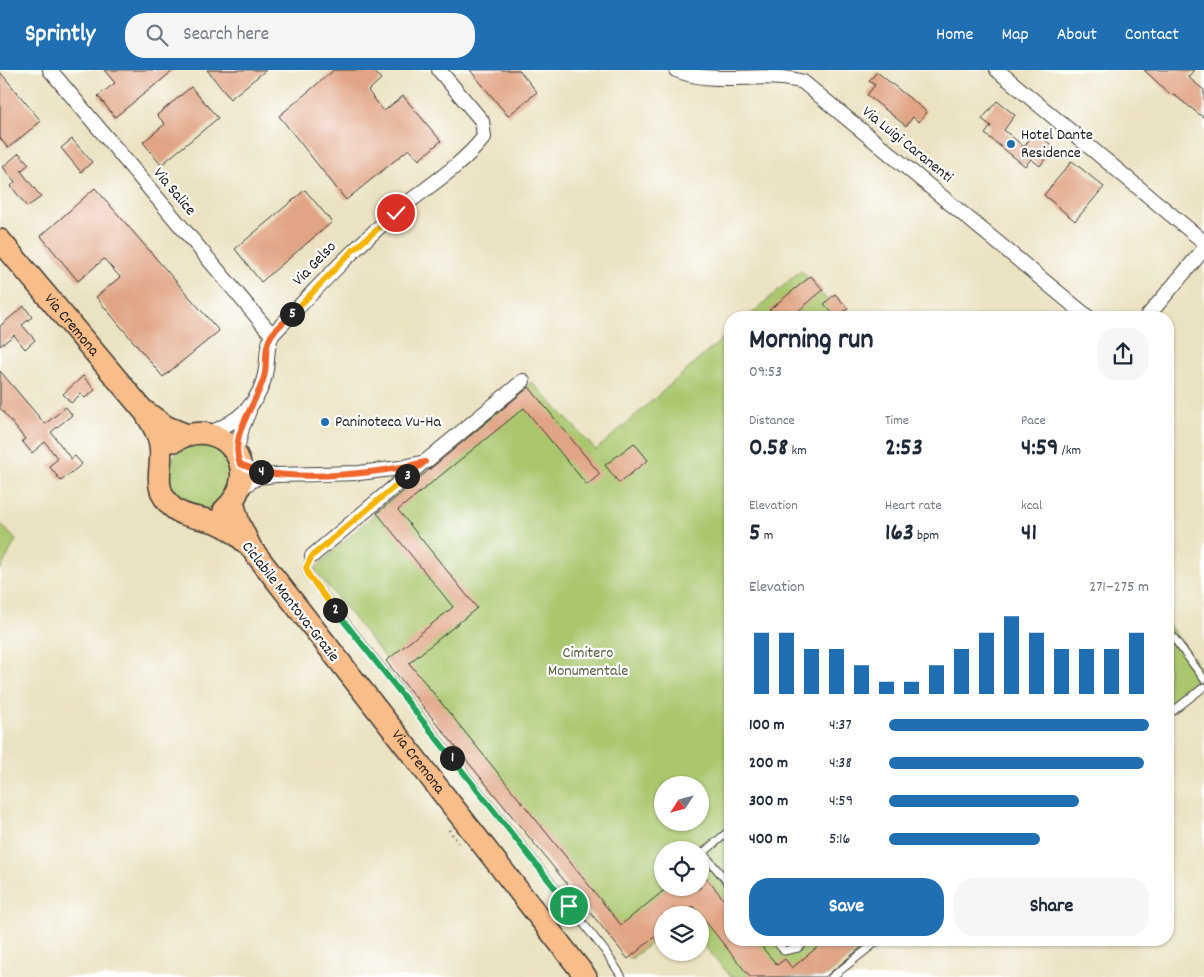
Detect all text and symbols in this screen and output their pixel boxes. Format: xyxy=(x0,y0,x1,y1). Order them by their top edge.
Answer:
search box xyxy=(125,13,475,58)
text: Sprintly xyxy=(25,18,95,52)
icon: search xyxy=(143,21,171,49)
text: Search here xyxy=(183,22,269,49)
text: Home xyxy=(936,23,973,48)
text: Map xyxy=(1001,23,1029,48)
text: About xyxy=(1057,23,1097,48)
text: Contact xyxy=(1125,23,1179,48)
street label: Via Luigi Caranenti xyxy=(857,101,958,189)
place label: Hotel Dante Residence xyxy=(1021,124,1093,165)
marker: Hotel Dante Residence xyxy=(1005,138,1017,150)
street label: Via Salice xyxy=(147,163,201,221)
pin xyxy=(375,192,417,234)
icon: check xyxy=(382,199,410,227)
street label: Via Gelso xyxy=(288,236,342,292)
street label: Via Cremona xyxy=(38,289,105,362)
pin: 5 xyxy=(280,302,304,326)
text: 5 xyxy=(289,304,296,324)
text: Morning run xyxy=(749,322,873,362)
button: share xyxy=(1097,328,1149,380)
text: 09:53 xyxy=(749,361,782,384)
place label: Paninoteca Vu-Ha xyxy=(335,411,441,434)
text: Distance xyxy=(749,411,795,431)
text: Time xyxy=(885,411,909,431)
text: Pace xyxy=(1021,411,1046,431)
marker: Paninoteca Vu-Ha xyxy=(319,416,331,428)
text: 0.58 xyxy=(749,431,788,467)
text: 2:53 xyxy=(885,431,923,467)
text: 4:59 xyxy=(1021,431,1059,467)
text: km xyxy=(788,441,807,461)
text: /km xyxy=(1059,441,1081,461)
pin: 4 xyxy=(248,460,274,484)
text: 4 xyxy=(259,462,264,482)
pin: 3 xyxy=(394,464,420,488)
text: 3 xyxy=(404,466,411,486)
text: Elevation xyxy=(749,496,798,516)
text: Heart rate xyxy=(885,496,942,516)
text: kcal xyxy=(1021,496,1042,516)
text: 5 xyxy=(749,516,761,552)
text: 163 xyxy=(885,516,914,552)
text: 41 xyxy=(1021,516,1037,552)
text: m xyxy=(761,526,773,546)
text: bpm xyxy=(914,526,939,546)
street label: Ciclabile Mantova-Grazie xyxy=(236,537,344,667)
text: Elevation xyxy=(749,576,805,599)
text: 271–275 m xyxy=(1089,576,1149,599)
pin: 2 xyxy=(322,598,348,622)
text: 2 xyxy=(332,600,339,620)
park label: Cimitero Monumentale xyxy=(548,642,628,683)
text: 100 m xyxy=(749,714,785,737)
text: 4:37 xyxy=(829,714,852,737)
street label: Via Cremona xyxy=(386,725,451,799)
pin: 1 xyxy=(440,746,464,770)
text: 1 xyxy=(451,748,454,768)
text: 200 m xyxy=(749,752,788,775)
text: 4:38 xyxy=(829,752,852,775)
north arrow xyxy=(654,776,709,831)
map controls xyxy=(654,776,709,961)
text: 300 m xyxy=(749,790,788,813)
text: 4:59 xyxy=(829,790,853,813)
text: 400 m xyxy=(749,828,788,851)
text: 5:16 xyxy=(829,828,850,851)
button: locate xyxy=(654,841,709,896)
button: Save xyxy=(749,878,944,936)
button: Share xyxy=(954,878,1149,936)
pin xyxy=(548,885,590,927)
icon: arrive xyxy=(555,892,583,920)
button: layers xyxy=(654,906,709,961)

